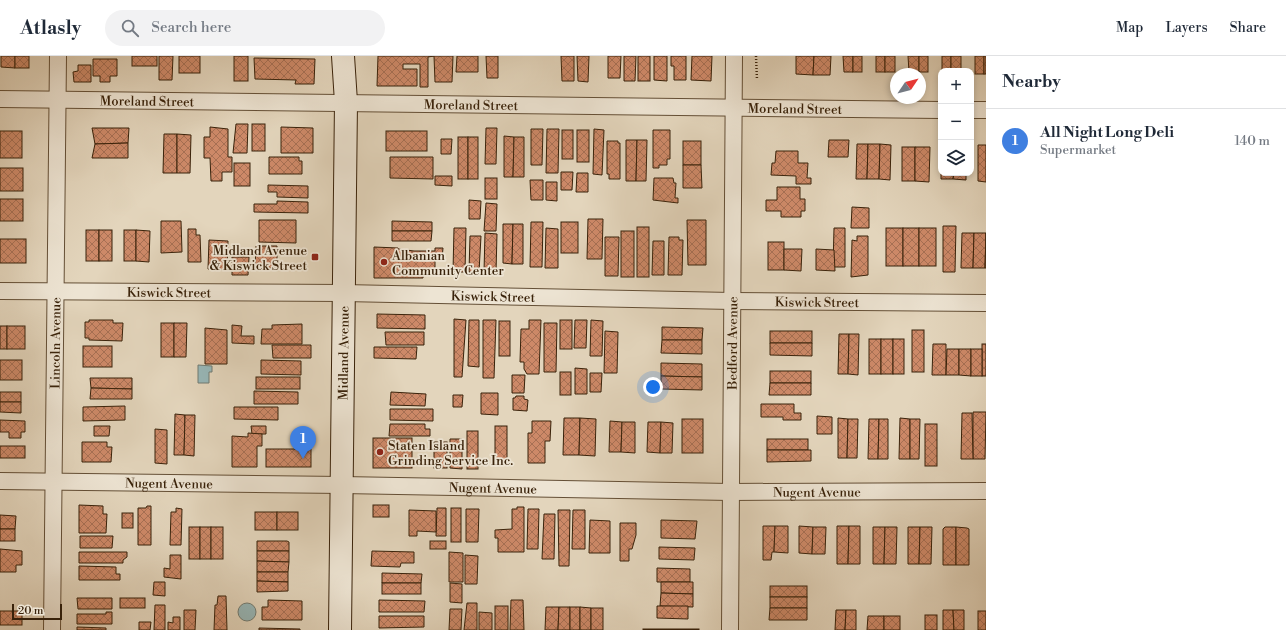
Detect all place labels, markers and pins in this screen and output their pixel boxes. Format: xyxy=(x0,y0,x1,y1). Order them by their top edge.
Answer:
place label: Midland Avenue & Kiswick Street xyxy=(210,243,307,274)
place label: Albanian Community Center xyxy=(391,248,504,279)
marker: Midland Avenue & Kiswick Street xyxy=(310,252,320,262)
marker: Albanian Community Center xyxy=(379,257,389,267)
pin: 1 xyxy=(290,426,316,459)
place label: Staten Island Grinding Service Inc. xyxy=(388,438,513,469)
marker: Staten Island Grinding Service Inc. xyxy=(375,447,385,457)

